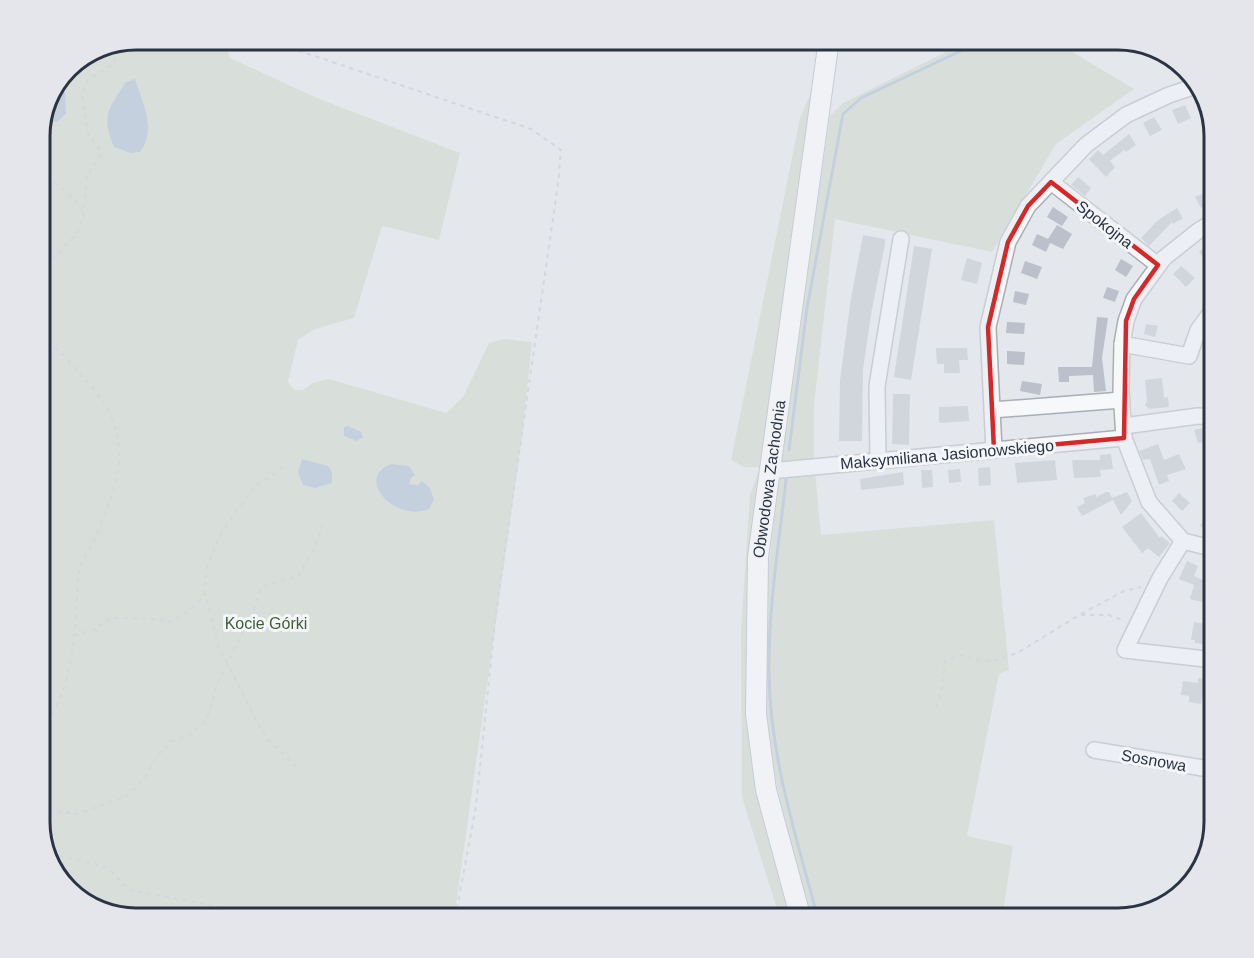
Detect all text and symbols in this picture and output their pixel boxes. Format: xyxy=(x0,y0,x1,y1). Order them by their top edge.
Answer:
street label: Spokojna xyxy=(1073,197,1136,252)
street label: Obwodowa Zachodnia xyxy=(750,399,788,559)
street label: Maksymiliana Jasionowskiego xyxy=(840,437,1055,472)
park label: Kocie Górki xyxy=(225,615,307,632)
street label: Sosnowa xyxy=(1120,746,1188,775)

